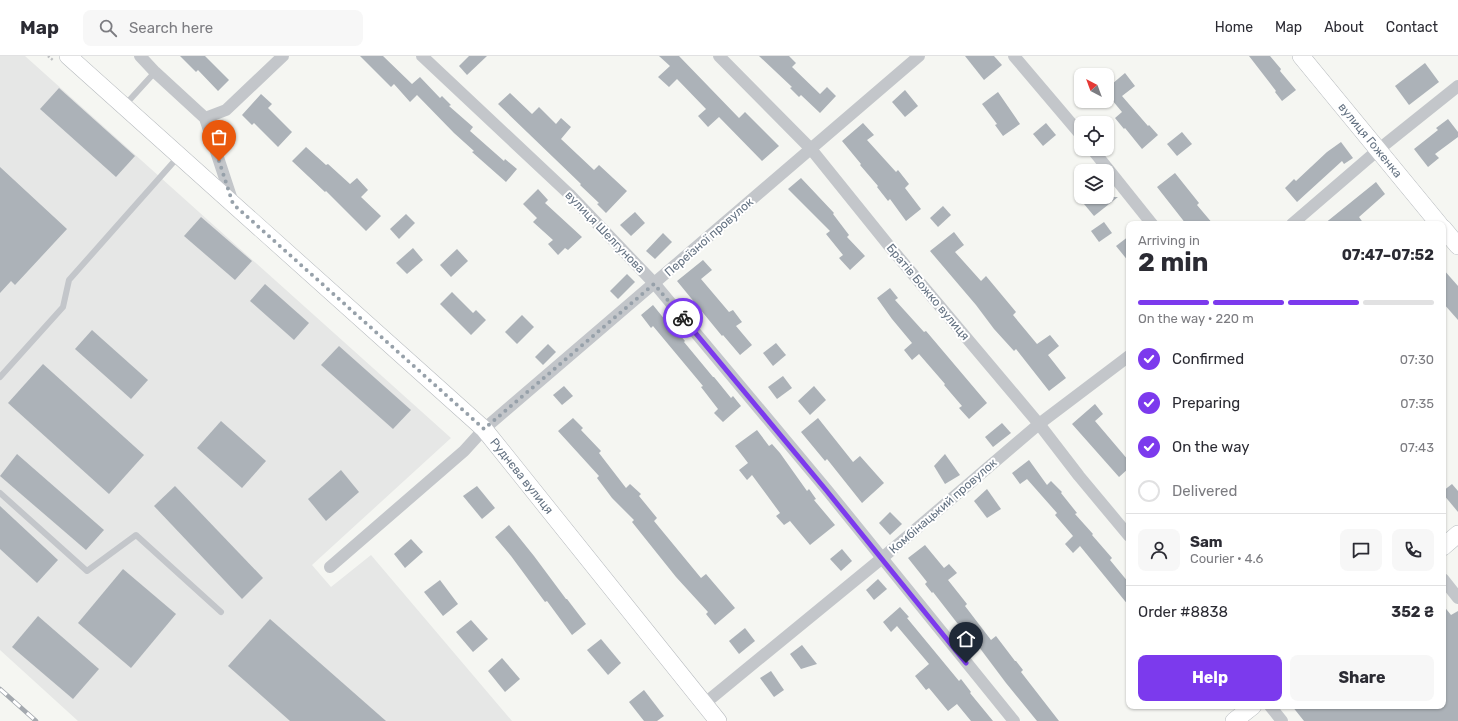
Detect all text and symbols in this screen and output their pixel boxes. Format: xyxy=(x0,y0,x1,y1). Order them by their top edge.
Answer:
search box xyxy=(83,10,363,46)
text: Map xyxy=(20,16,59,39)
icon: search xyxy=(97,17,119,39)
text: Search here xyxy=(129,19,213,37)
text: Home xyxy=(1215,19,1253,36)
text: Map xyxy=(1275,19,1302,36)
text: About xyxy=(1324,19,1364,36)
text: Contact xyxy=(1386,19,1438,36)
north arrow xyxy=(1074,68,1114,108)
map controls xyxy=(1074,68,1114,204)
street label: вулиця Гоженка xyxy=(1335,100,1405,180)
button: locate xyxy=(1074,116,1114,156)
pin xyxy=(202,120,236,161)
icon: bag xyxy=(208,126,230,148)
button: layers xyxy=(1074,164,1114,204)
street label: вулиця Шелгунова xyxy=(562,188,648,276)
street label: Переїзної провулок xyxy=(662,194,757,279)
text: Arriving in xyxy=(1138,233,1200,248)
street label: Братів Божко вулиця xyxy=(884,241,972,343)
text: 07:47–07:52 xyxy=(1342,246,1434,264)
text: 2 min xyxy=(1138,247,1208,278)
courier xyxy=(663,298,703,338)
icon: bike xyxy=(672,307,694,329)
text: On the way · 220 m xyxy=(1138,311,1254,326)
icon: check xyxy=(1138,348,1160,370)
text: Confirmed xyxy=(1172,350,1244,368)
text: 07:30 xyxy=(1400,352,1434,367)
icon: check xyxy=(1138,392,1160,414)
text: Preparing xyxy=(1172,394,1240,412)
text: 07:35 xyxy=(1400,396,1434,411)
street label: Руднєва вулиця xyxy=(487,435,556,517)
icon: check xyxy=(1138,436,1160,458)
text: On the way xyxy=(1172,438,1250,456)
text: 07:43 xyxy=(1400,440,1434,455)
street label: Комбінацький провулок xyxy=(886,455,1000,557)
text: Delivered xyxy=(1172,482,1237,500)
button: person xyxy=(1138,529,1180,571)
button: chat xyxy=(1340,529,1382,571)
button: phone xyxy=(1392,529,1434,571)
text: Sam xyxy=(1190,533,1223,551)
text: Courier · 4.6 xyxy=(1190,551,1263,566)
text: Order #8838 xyxy=(1138,603,1228,621)
text: 352 ₴ xyxy=(1391,603,1434,621)
pin xyxy=(949,622,983,663)
icon: home xyxy=(955,628,977,650)
button: Help xyxy=(1138,655,1282,701)
button: Share xyxy=(1290,655,1434,701)

